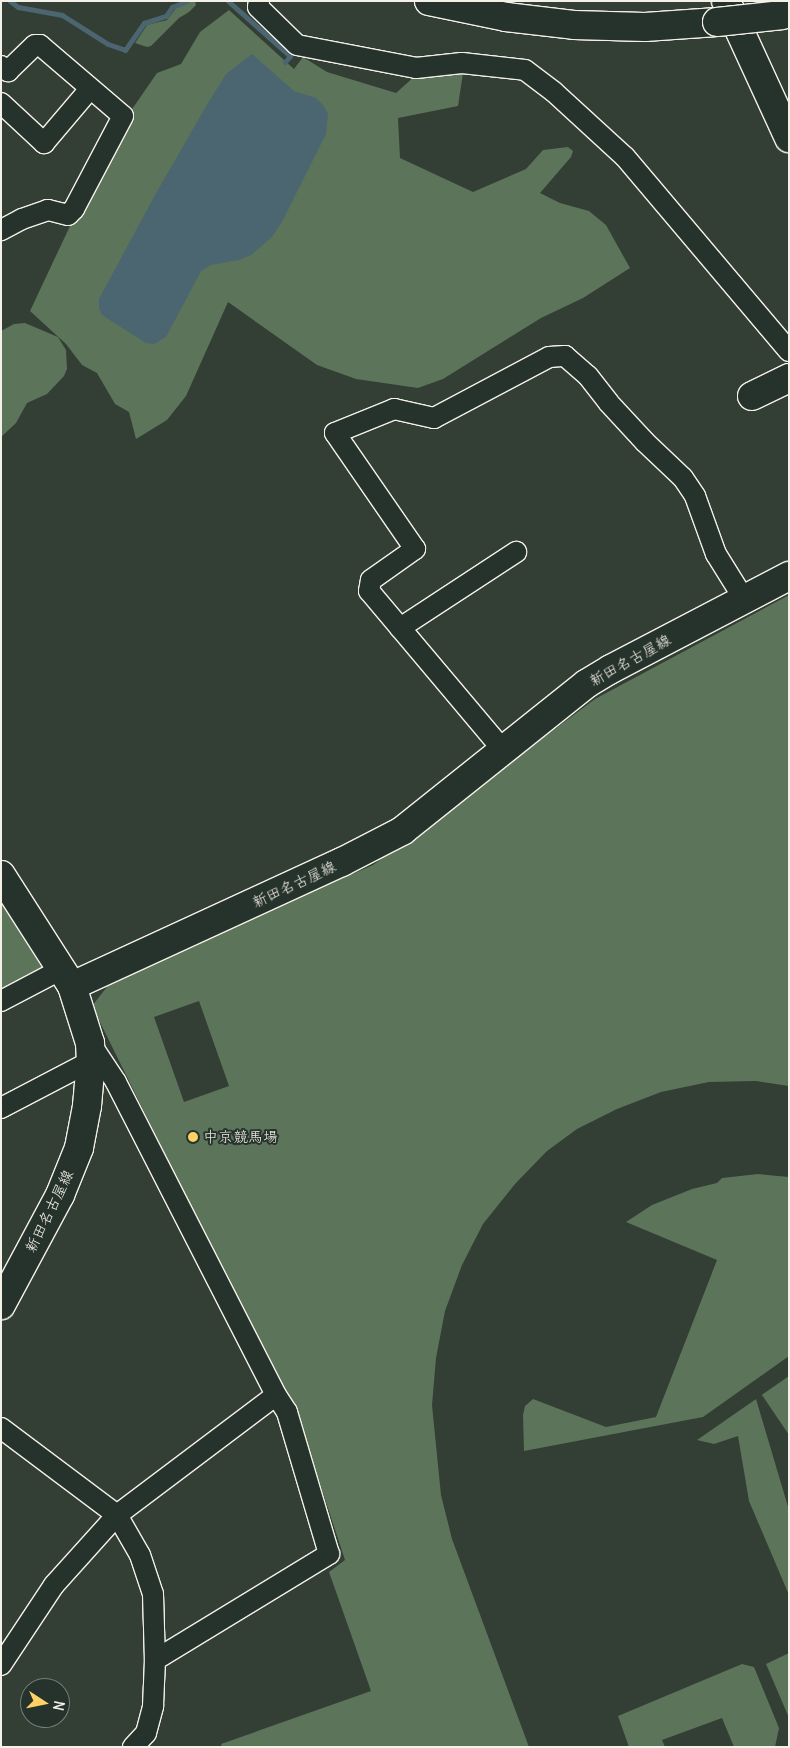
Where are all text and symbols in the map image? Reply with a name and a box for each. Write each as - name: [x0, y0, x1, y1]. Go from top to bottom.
- street label: 新田名古屋線: [586, 630, 674, 690]
- street label: 新田名古屋線: [249, 857, 339, 911]
- place label: 中京競馬場: [203, 1128, 278, 1146]
- marker: 中京競馬場: [187, 1131, 199, 1143]
- street label: 新田名古屋線: [21, 1167, 77, 1255]
- north arrow: [20, 1678, 70, 1728]
- text: N: [49, 1699, 69, 1712]

